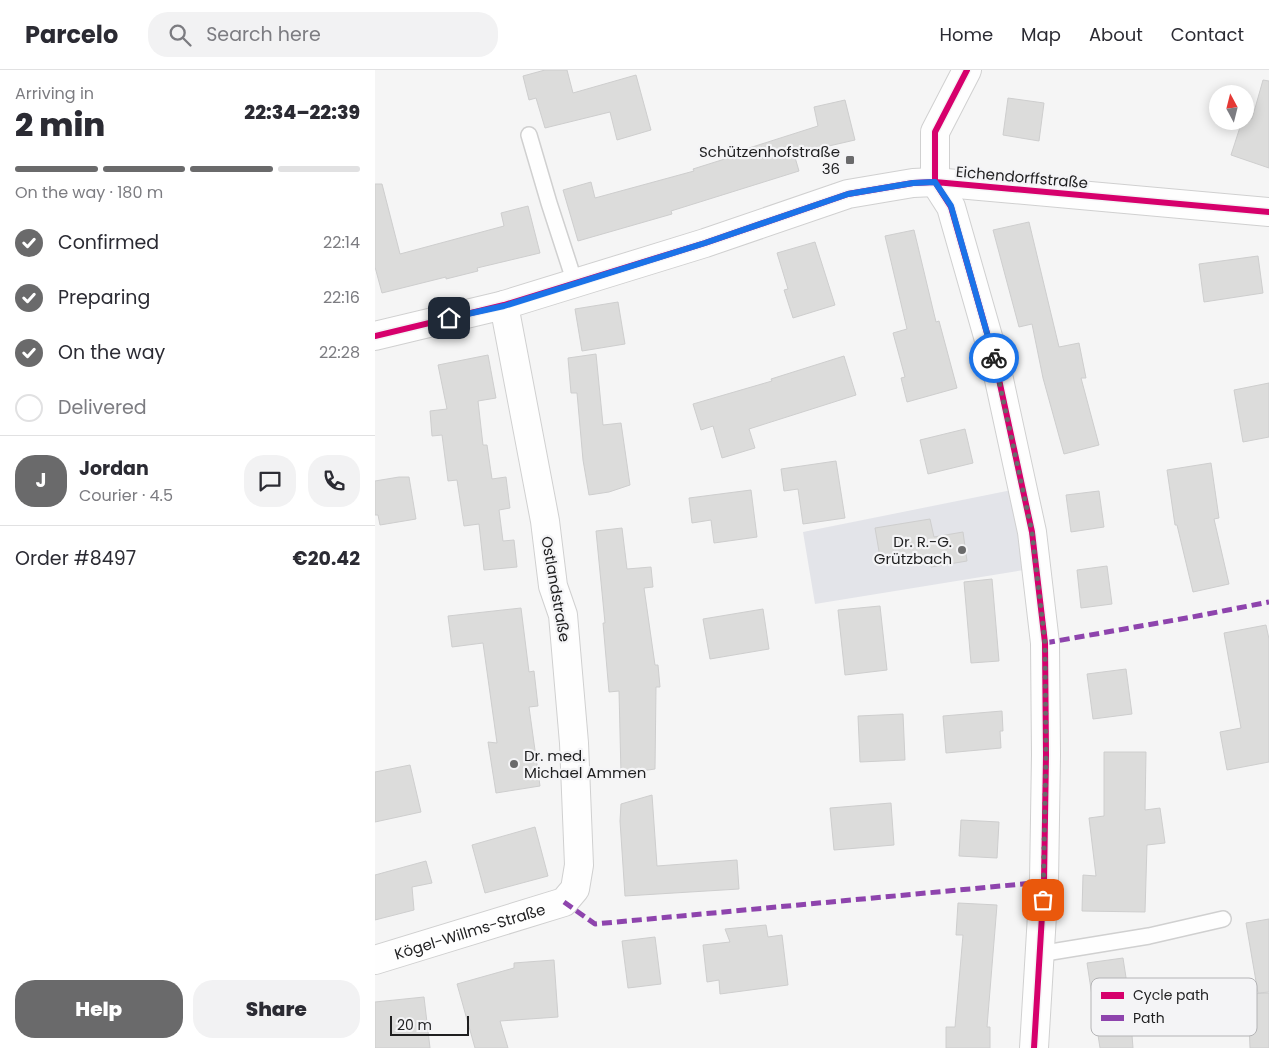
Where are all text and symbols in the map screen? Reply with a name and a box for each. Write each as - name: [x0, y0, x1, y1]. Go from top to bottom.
- search box: [148, 12, 498, 57]
- text: Parcelo: [25, 18, 118, 51]
- icon: search: [166, 21, 194, 49]
- text: Search here: [206, 21, 321, 48]
- text: Home: [939, 22, 993, 47]
- text: Map: [1021, 22, 1061, 47]
- text: About: [1089, 22, 1143, 47]
- text: Contact: [1171, 22, 1244, 47]
- text: Arriving in: [15, 82, 94, 105]
- north arrow: [1209, 85, 1254, 130]
- map controls: [1209, 85, 1254, 130]
- text: 22:34–22:39: [244, 99, 360, 126]
- text: 2 min: [15, 102, 105, 147]
- place label: Schützenhofstraße 36: [699, 141, 840, 179]
- marker: Schützenhofstraße 36: [844, 154, 856, 166]
- street label: Eichendorffstraße: [955, 161, 1089, 193]
- text: On the way · 180 m: [15, 181, 163, 204]
- icon: check: [15, 229, 43, 257]
- text: Confirmed: [58, 229, 159, 256]
- text: 22:14: [323, 231, 360, 254]
- icon: check: [15, 284, 43, 312]
- text: Preparing: [58, 284, 150, 311]
- text: 22:16: [323, 286, 360, 309]
- pin: [428, 297, 470, 339]
- icon: home: [435, 304, 463, 332]
- courier: [969, 333, 1019, 383]
- icon: check: [15, 339, 43, 367]
- text: On the way: [58, 339, 165, 366]
- text: 22:28: [319, 341, 360, 364]
- icon: bike: [980, 344, 1008, 372]
- text: Delivered: [58, 394, 147, 421]
- text: Jordan: [79, 455, 149, 482]
- button: chat: [244, 455, 296, 507]
- button: phone: [308, 455, 360, 507]
- text: J: [36, 467, 46, 494]
- text: Courier · 4.5: [79, 484, 173, 507]
- place label: Dr. R.-G. Grützbach: [874, 531, 952, 569]
- street label: Ostlandstraße: [536, 534, 576, 644]
- marker: Dr. R.-G. Grützbach: [956, 544, 968, 556]
- text: Order #8497: [15, 545, 136, 572]
- text: €20.42: [293, 545, 360, 572]
- place label: Dr. med. Michael Ammen: [524, 745, 646, 783]
- marker: Dr. med. Michael Ammen: [508, 758, 520, 770]
- pin: [1022, 879, 1064, 921]
- icon: bag: [1029, 886, 1057, 914]
- street label: Kögel-Willms-Straße: [392, 898, 548, 964]
- legend: [1091, 978, 1257, 1036]
- button: Help: [15, 980, 183, 1038]
- button: Share: [193, 980, 360, 1038]
- text: Cycle path: [1133, 985, 1209, 1005]
- text: Path: [1133, 1008, 1165, 1028]
- scale bar: [390, 1013, 469, 1036]
- text: 20 m: [397, 1015, 432, 1035]

